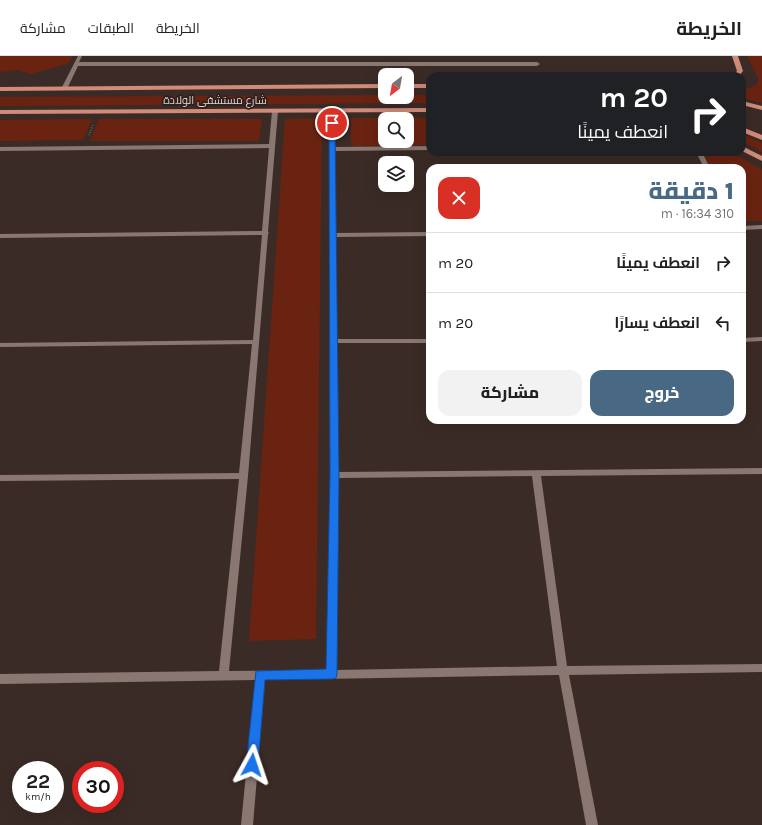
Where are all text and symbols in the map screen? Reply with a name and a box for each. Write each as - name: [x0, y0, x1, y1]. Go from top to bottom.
- text: الخريطة: [676, 18, 742, 40]
- text: مشاركة: [20, 20, 66, 37]
- text: الطبقات: [88, 20, 134, 37]
- text: الخريطة: [156, 20, 200, 37]
- north arrow: [378, 68, 414, 104]
- map controls: [378, 68, 414, 192]
- text: 20 m: [600, 81, 668, 114]
- icon: right: [682, 88, 734, 140]
- street label: شارع مستشفى الولادة: [163, 94, 267, 108]
- pin: [315, 106, 349, 140]
- icon: arrive: [321, 112, 343, 134]
- button: search: [378, 112, 414, 148]
- text: انعطف يمينًا: [577, 121, 668, 143]
- button: layers: [378, 156, 414, 192]
- button: close: [438, 177, 480, 219]
- text: 1 دقيقة: [649, 177, 734, 205]
- text: 310 m · 16:34: [661, 206, 734, 221]
- icon: right: [712, 252, 734, 274]
- text: 20 m: [438, 254, 473, 272]
- text: انعطف يمينًا: [616, 254, 700, 272]
- icon: left: [712, 312, 734, 334]
- text: 20 m: [438, 314, 473, 332]
- text: انعطف يسارًا: [614, 314, 700, 332]
- button: مشاركة: [438, 370, 582, 416]
- button: خروج: [590, 370, 734, 416]
- position arrow: [231, 744, 273, 786]
- speed limit sign: 30: [72, 761, 124, 813]
- text: 22: [26, 770, 50, 793]
- text: km/h: [25, 791, 51, 803]

